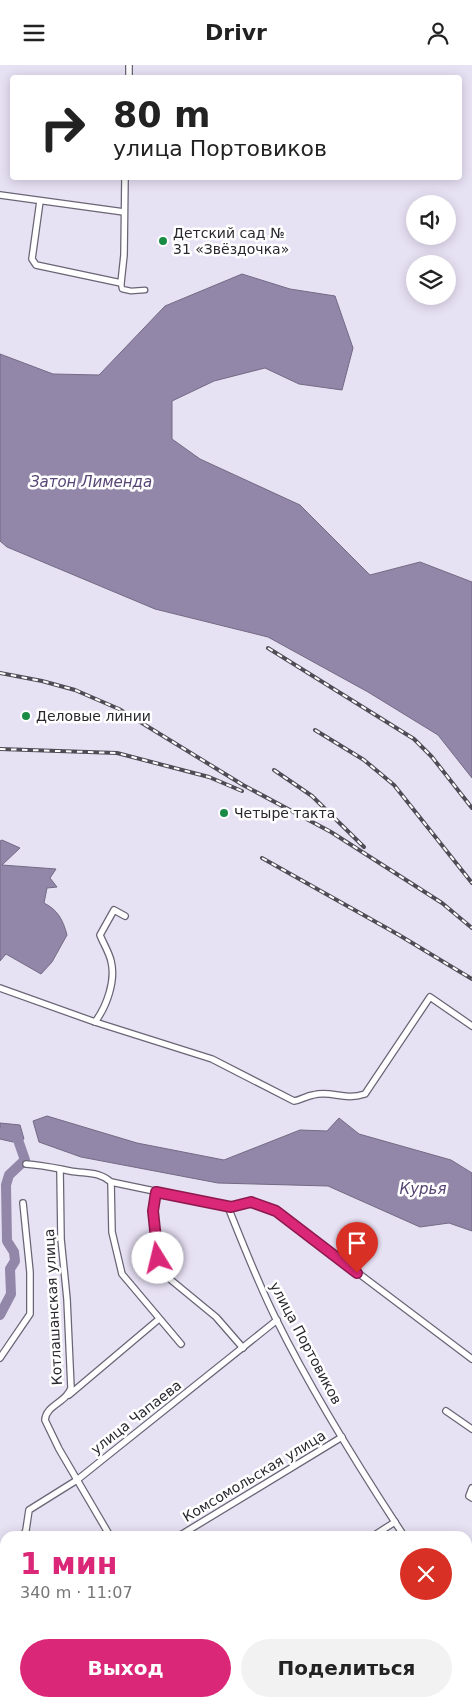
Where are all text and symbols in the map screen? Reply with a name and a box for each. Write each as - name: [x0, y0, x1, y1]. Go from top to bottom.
- icon: menu: [20, 19, 48, 47]
- icon: person: [424, 19, 452, 47]
- text: Drivr: [205, 20, 267, 45]
- icon: right: [30, 95, 95, 160]
- text: 80 m: [113, 95, 210, 135]
- text: улица Портовиков: [113, 136, 327, 161]
- map controls: [406, 195, 456, 305]
- button: sound: [406, 195, 456, 245]
- place label: Детский сад № 31 «Звёздочка»: [173, 225, 289, 257]
- marker: Детский сад № 31 «Звёздочка»: [157, 235, 169, 247]
- button: layers: [406, 255, 456, 305]
- water label: Затон Лименда: [30, 473, 152, 491]
- place label: Деловые линии: [36, 708, 151, 724]
- marker: Деловые линии: [20, 710, 32, 722]
- place label: Четыре такта: [234, 805, 335, 821]
- marker: Четыре такта: [218, 807, 230, 819]
- water label: Курья: [400, 1180, 446, 1198]
- pin: [336, 1222, 378, 1273]
- street label: Котлашанская улица: [41, 1228, 65, 1386]
- icon: arrive: [343, 1229, 371, 1257]
- position arrow: [131, 1231, 183, 1283]
- street label: улица Портовиков: [267, 1279, 345, 1407]
- street label: улица Чапаева: [88, 1377, 184, 1457]
- street label: Комсомольская улица: [180, 1427, 328, 1525]
- text: 1 мин: [20, 1546, 118, 1581]
- button: close: [400, 1548, 452, 1600]
- text: 340 m · 11:07: [20, 1583, 133, 1602]
- button: Выход: [20, 1639, 231, 1697]
- button: Поделиться: [241, 1639, 452, 1697]

